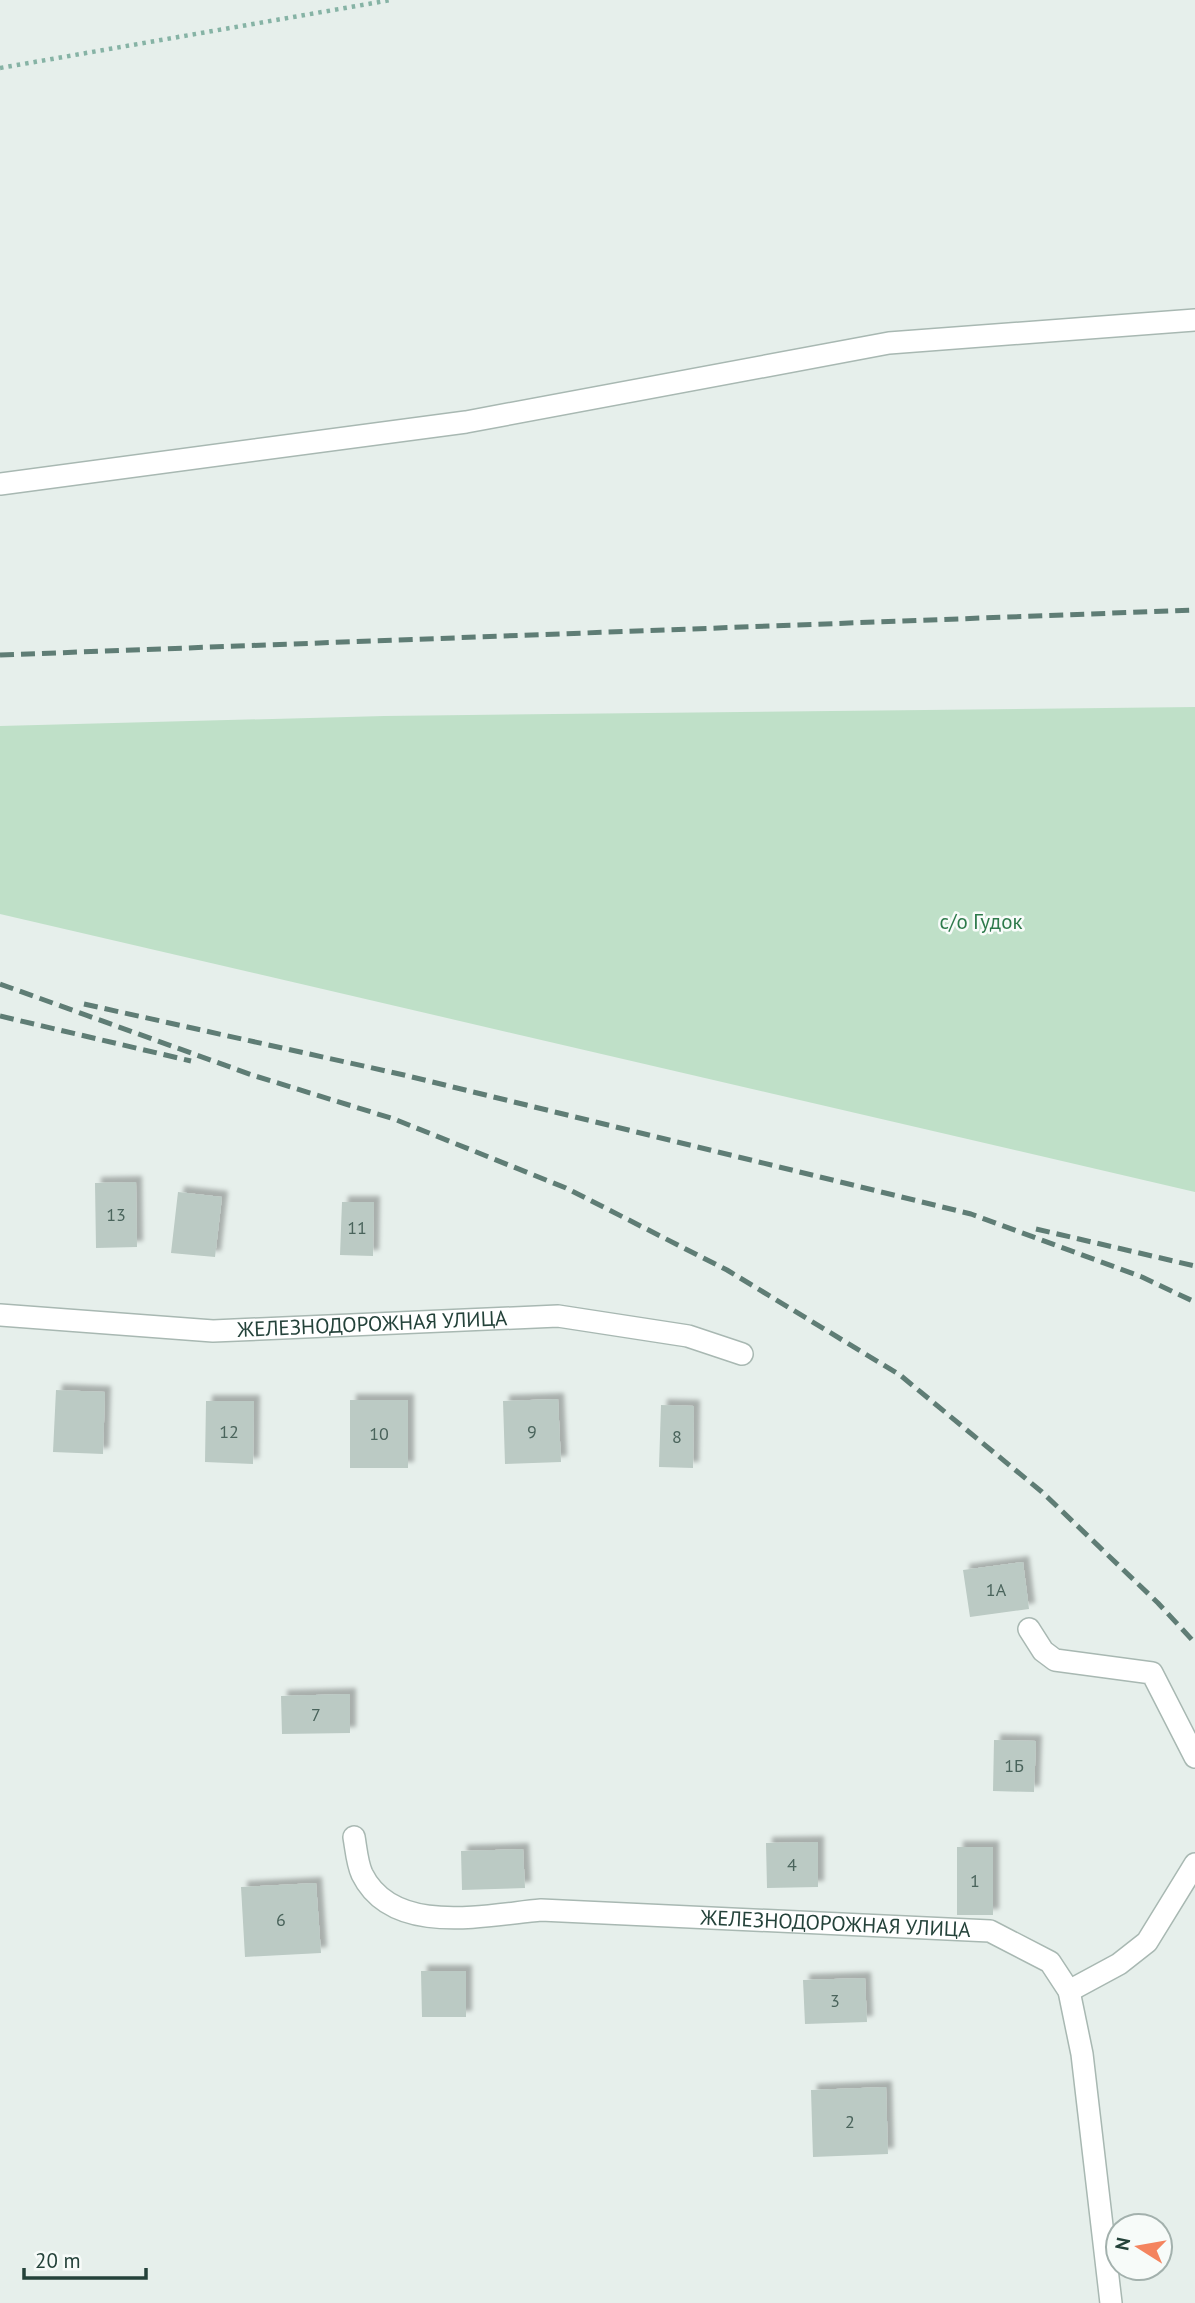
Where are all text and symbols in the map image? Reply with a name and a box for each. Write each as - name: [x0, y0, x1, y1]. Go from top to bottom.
- park label: с/о Гудок: [940, 908, 1022, 935]
- house number: 13: [106, 1203, 126, 1226]
- house number: 11: [347, 1216, 367, 1239]
- street label: ЖЕЛЕЗНОДОРОЖНАЯ УЛИЦА: [236, 1304, 509, 1343]
- house number: 12: [219, 1420, 239, 1443]
- house number: 9: [527, 1420, 537, 1443]
- house number: 10: [369, 1422, 389, 1445]
- house number: 8: [672, 1425, 682, 1448]
- house number: 1А: [986, 1578, 1007, 1601]
- house number: 7: [311, 1703, 321, 1726]
- house number: 1Б: [1004, 1754, 1024, 1777]
- house number: 4: [787, 1853, 797, 1876]
- house number: 1: [970, 1869, 980, 1892]
- street label: ЖЕЛЕЗНОДОРОЖНАЯ УЛИЦА: [699, 1903, 972, 1943]
- house number: 6: [276, 1908, 286, 1931]
- house number: 3: [830, 1989, 840, 2012]
- house number: 2: [845, 2110, 855, 2133]
- north arrow: [1104, 2212, 1174, 2282]
- text: N: [1109, 2235, 1135, 2252]
- scale bar: [24, 2236, 147, 2280]
- text: 20 m: [35, 2247, 81, 2274]

